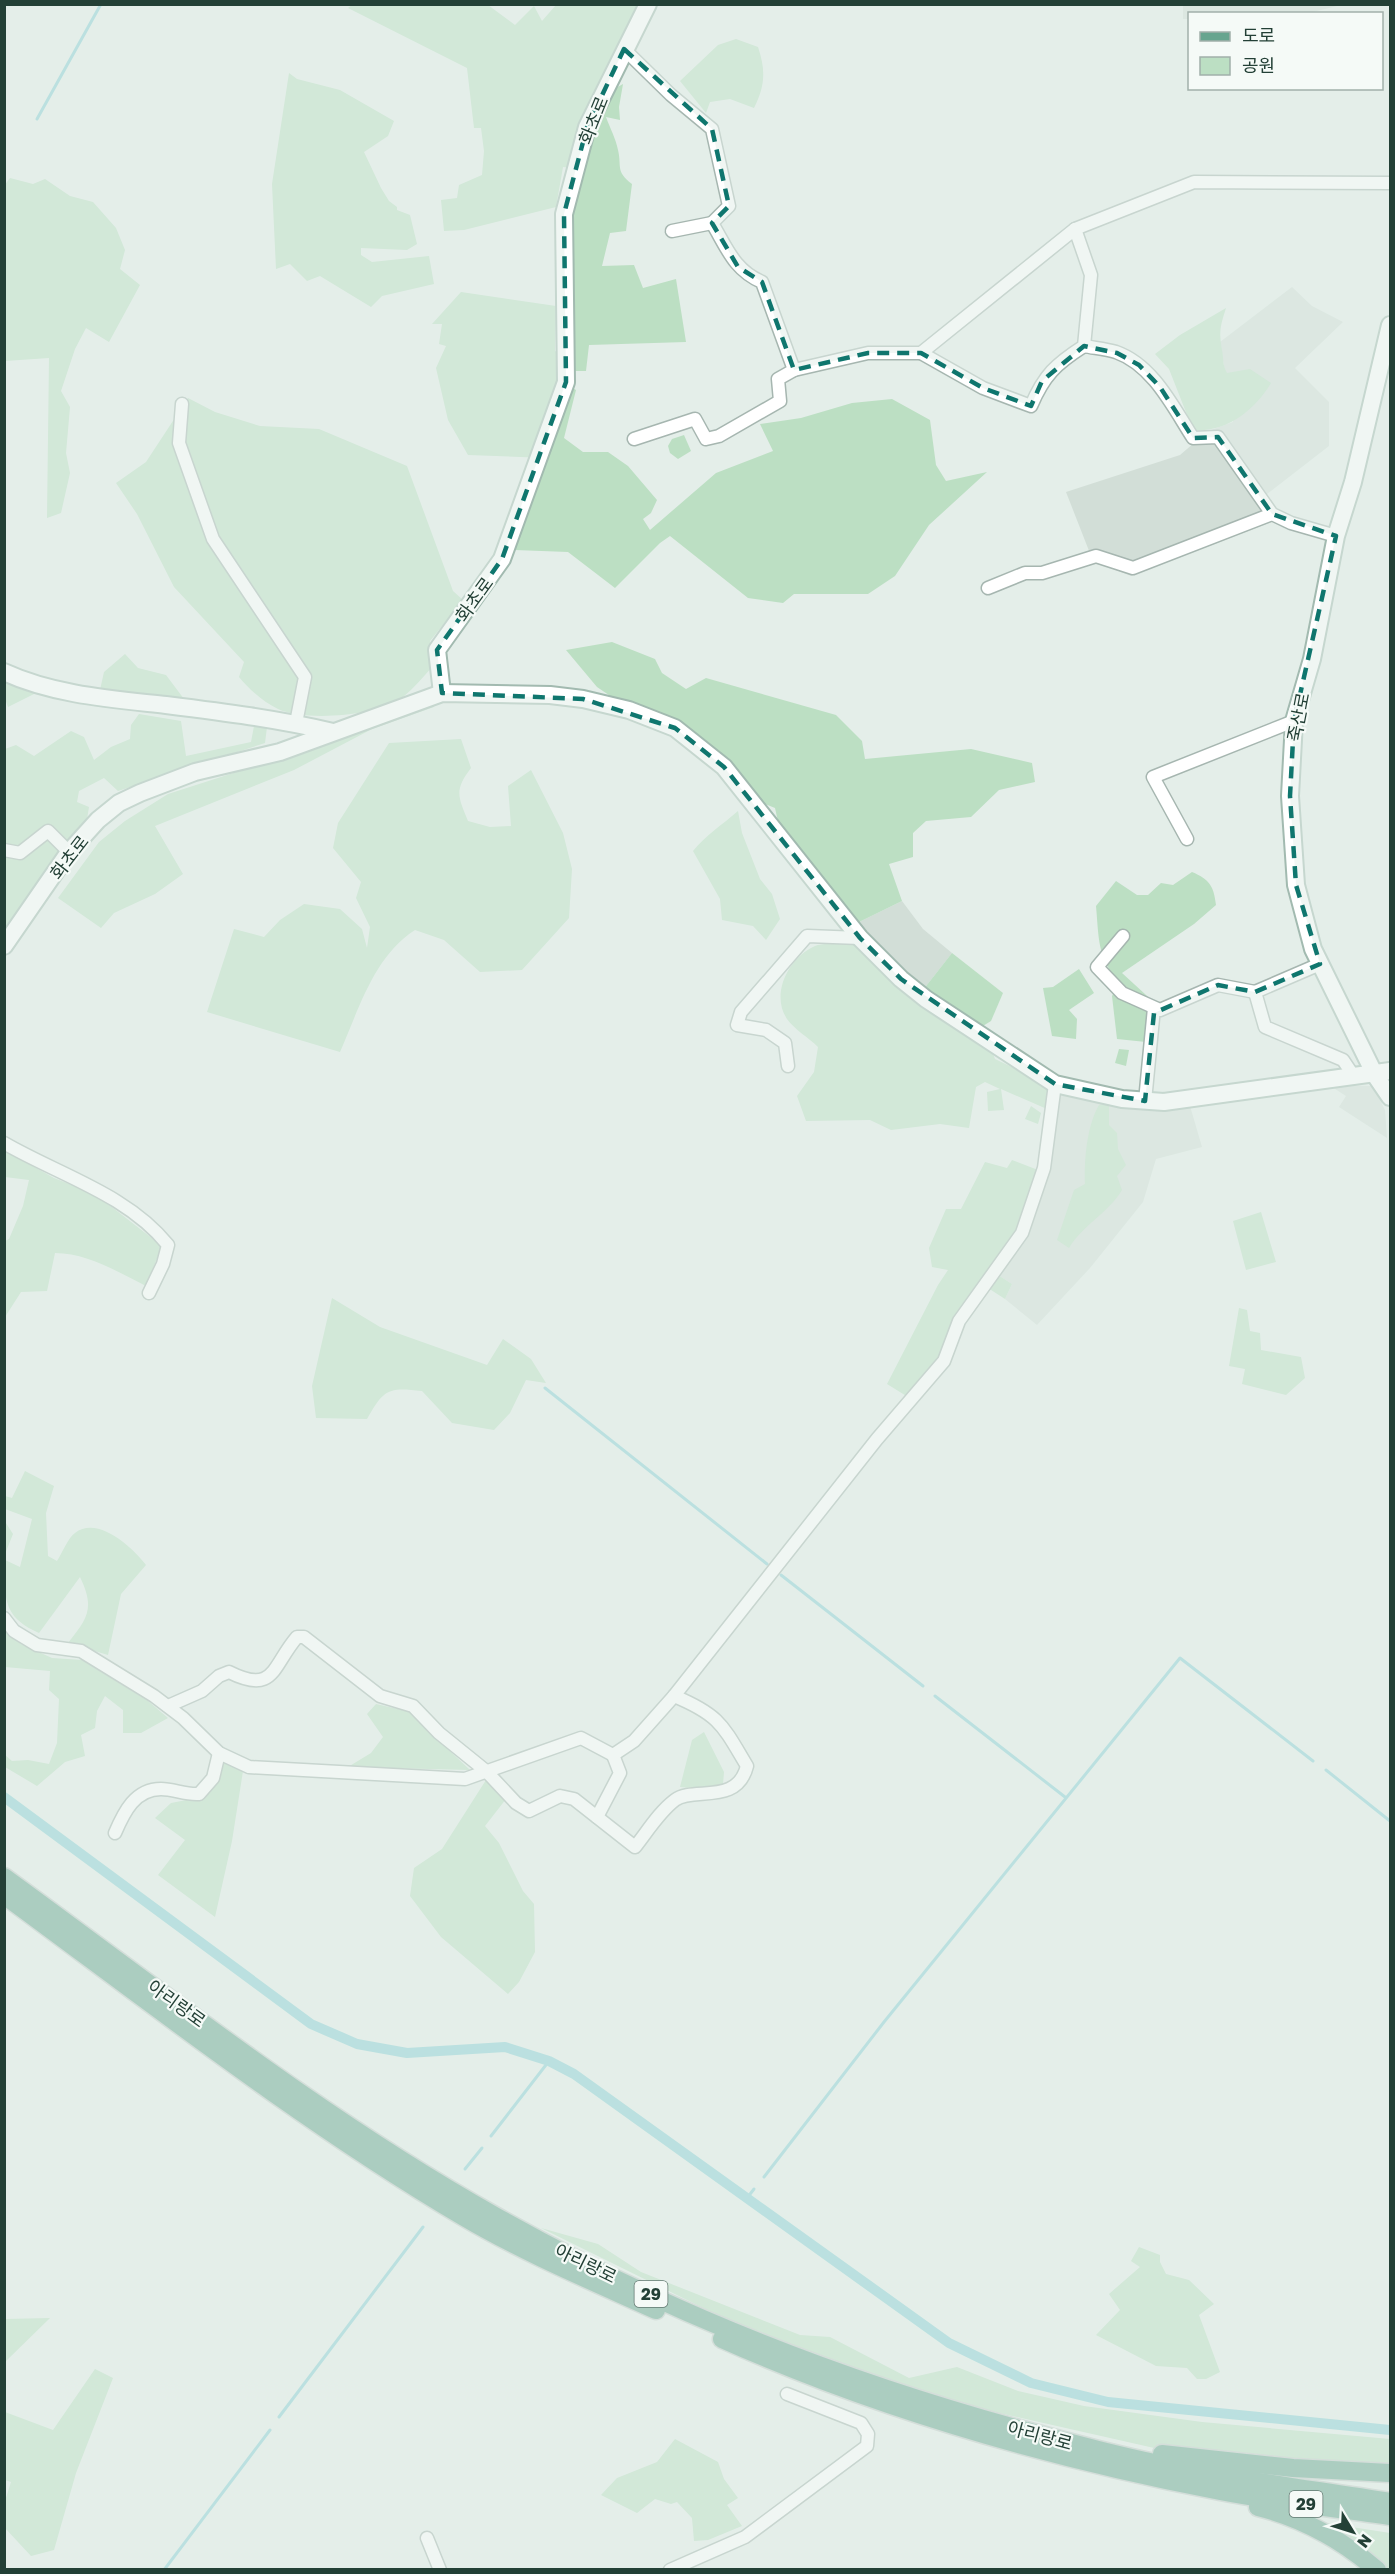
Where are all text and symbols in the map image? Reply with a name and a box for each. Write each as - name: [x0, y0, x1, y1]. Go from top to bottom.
- legend: [1188, 12, 1383, 90]
- text: 도로: [1242, 24, 1275, 46]
- text: 공원: [1242, 54, 1275, 76]
- street label: 화초로: [573, 93, 613, 147]
- street label: 화초로: [450, 572, 498, 626]
- street label: 죽산로: [1282, 691, 1314, 743]
- street label: 화초로: [45, 831, 93, 883]
- street label: 아리랑로: [144, 1975, 210, 2031]
- street label: 아리랑로: [551, 2239, 621, 2287]
- road number: 29: [634, 2281, 668, 2307]
- street label: 아리랑로: [1005, 2416, 1075, 2454]
- road number: 29: [1290, 2491, 1322, 2517]
- north arrow: [1323, 2502, 1383, 2562]
- text: N: [1353, 2530, 1376, 2552]

